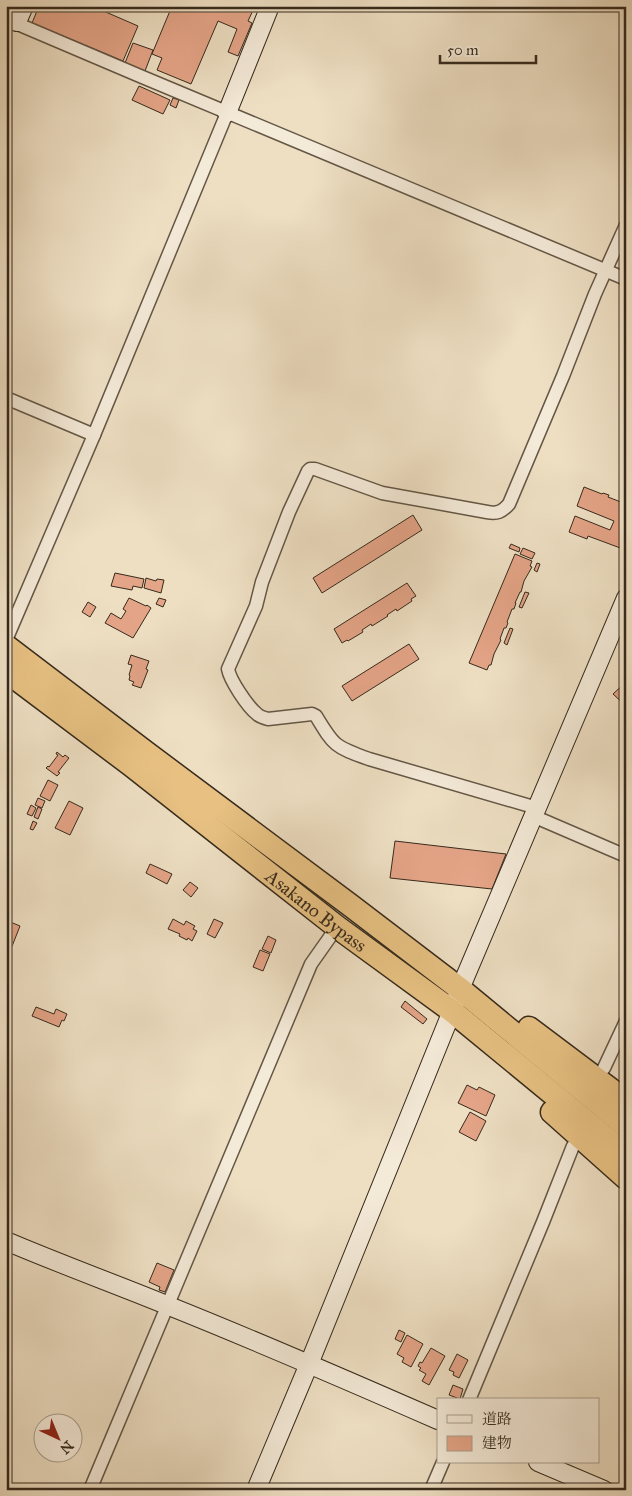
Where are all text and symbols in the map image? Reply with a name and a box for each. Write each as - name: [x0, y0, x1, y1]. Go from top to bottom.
- scale bar: [440, 32, 536, 64]
- text: 50 m: [447, 41, 479, 59]
- street label: Asakano Bypass: [260, 864, 371, 957]
- legend: [437, 1398, 600, 1464]
- text: 道路: [482, 1410, 512, 1428]
- north arrow: [32, 1414, 82, 1464]
- text: 建物: [482, 1434, 512, 1452]
- text: N: [56, 1437, 77, 1457]

